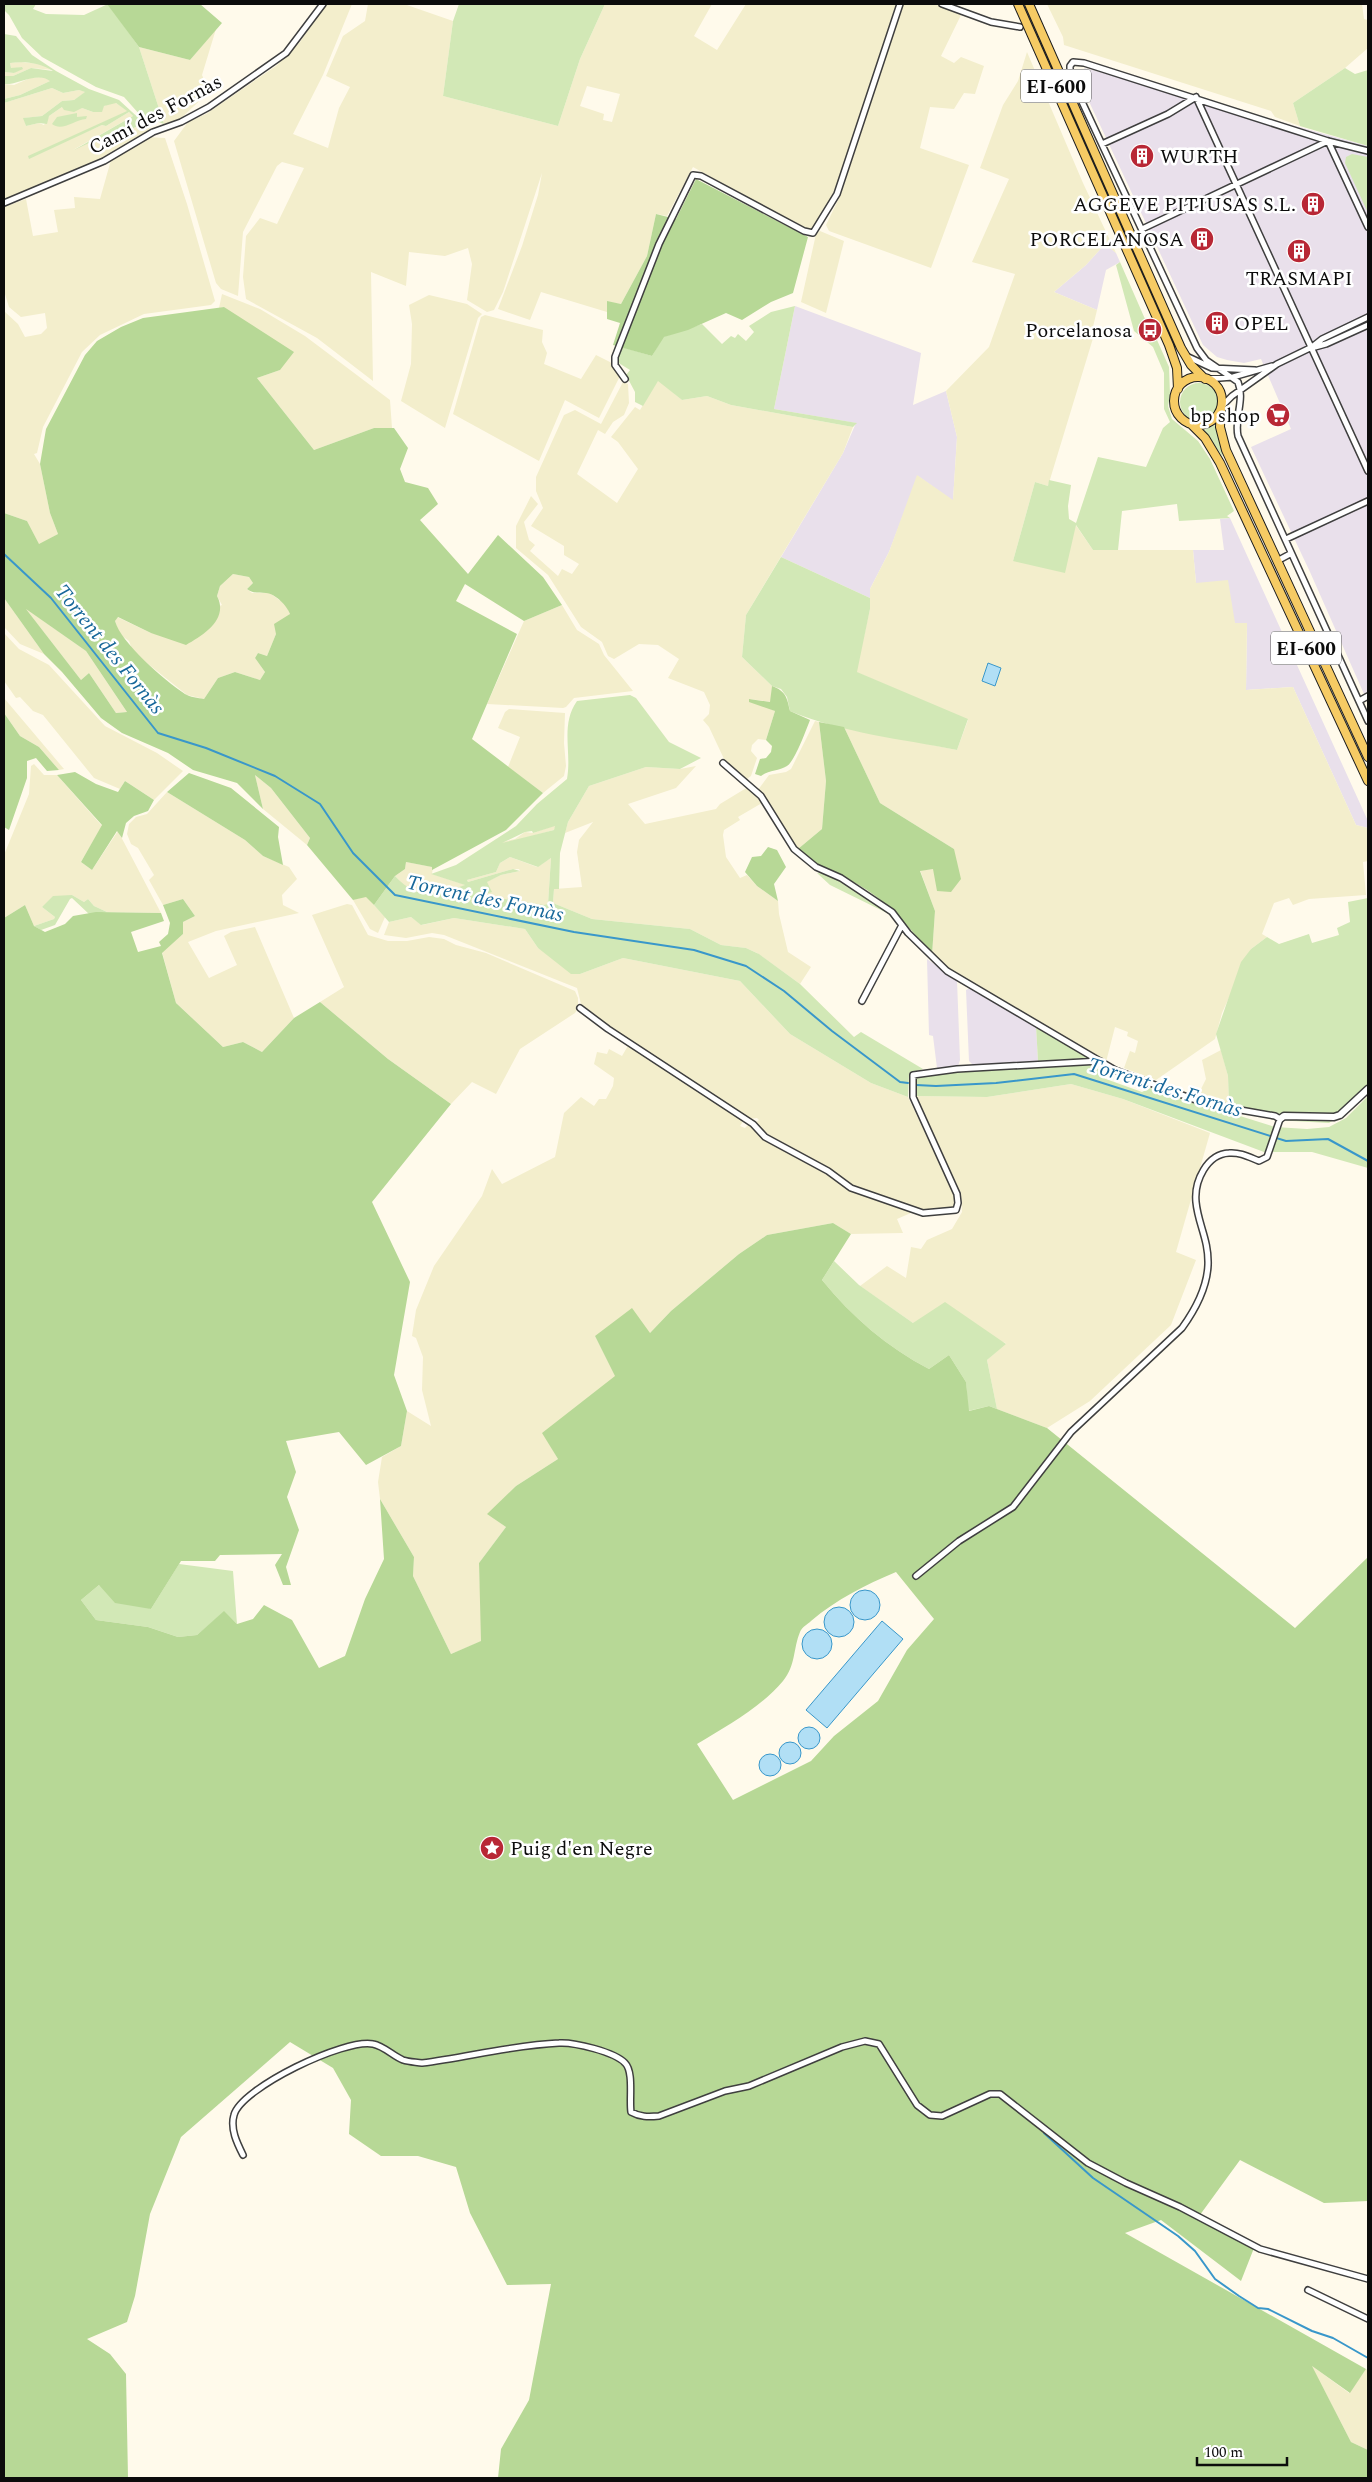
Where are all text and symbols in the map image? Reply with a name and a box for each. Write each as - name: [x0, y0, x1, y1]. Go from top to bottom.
- street label: Camí des Fornàs: [83, 67, 228, 163]
- road number: EI-600: [1021, 70, 1091, 102]
- place label: WURTH: [1160, 142, 1239, 172]
- building icon: WURTH: [1129, 143, 1155, 169]
- place label: AGGEVE PITIUSAS S.L.: [1073, 190, 1296, 220]
- building icon: AGGEVE PITIUSAS S.L.: [1300, 191, 1326, 217]
- place label: PORCELANOSA: [1030, 225, 1184, 255]
- building icon: PORCELANOSA: [1189, 226, 1215, 252]
- building icon: TRASMAPI: [1286, 238, 1312, 264]
- place label: TRASMAPI: [1245, 264, 1353, 294]
- place label: OPEL: [1234, 309, 1289, 339]
- building icon: OPEL: [1204, 310, 1230, 336]
- place label: Porcelanosa: [1025, 316, 1132, 346]
- bus stop icon: Porcelanosa: [1137, 317, 1163, 343]
- place label: bp shop: [1190, 401, 1260, 431]
- supermarket icon: bp shop: [1265, 402, 1291, 428]
- water label: Torrent des Fornàs: [47, 577, 172, 722]
- road number: EI-600: [1271, 632, 1341, 664]
- water label: Torrent des Fornàs: [403, 867, 567, 931]
- water label: Torrent des Fornàs: [1084, 1049, 1246, 1127]
- place label: Puig d'en Negre: [510, 1834, 653, 1864]
- place icon: Puig d'en Negre: [479, 1835, 505, 1861]
- scale bar: [1197, 2434, 1287, 2466]
- text: 100 m: [1204, 2441, 1243, 2464]

